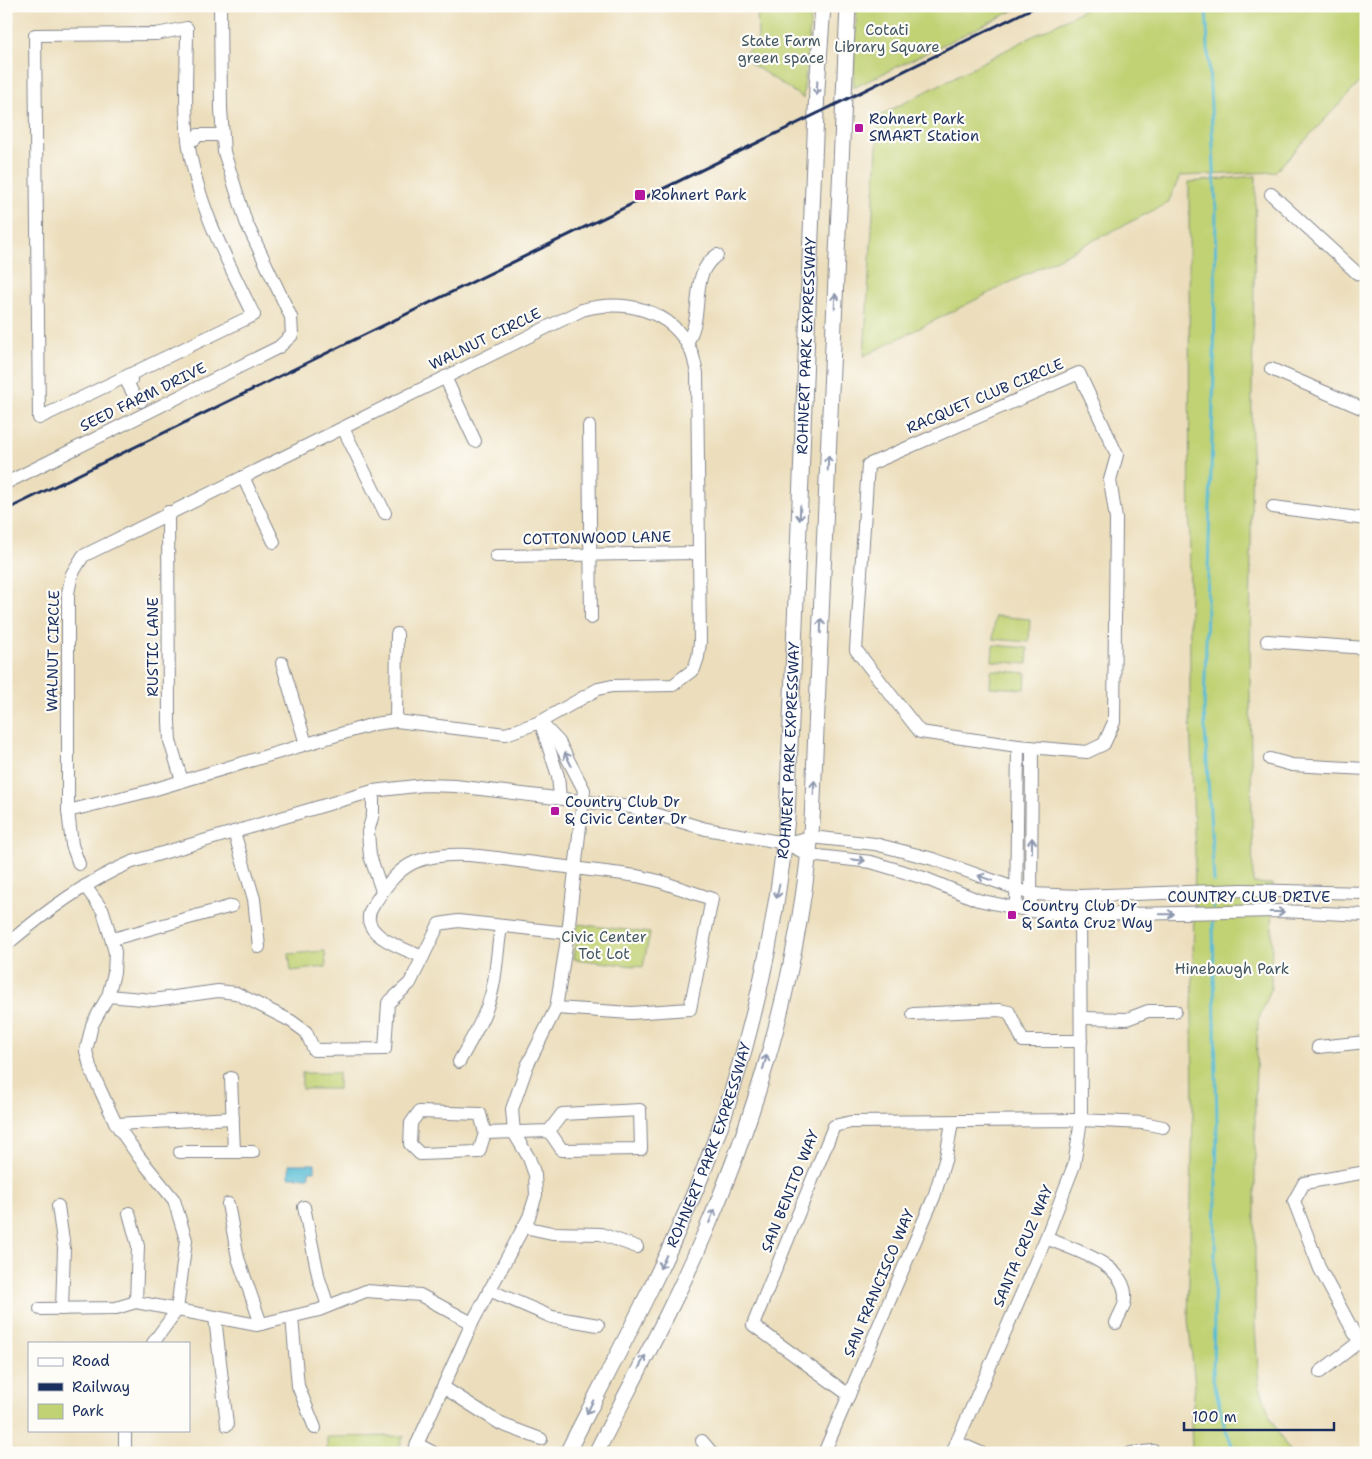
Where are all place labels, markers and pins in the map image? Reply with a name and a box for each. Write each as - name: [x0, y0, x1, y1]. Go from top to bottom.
- place label: Rohnert Park SMART Station: [869, 109, 979, 146]
- marker: Rohnert Park SMART Station: [853, 122, 865, 134]
- place label: Rohnert Park: [651, 185, 747, 205]
- marker: Rohnert Park: [633, 188, 647, 202]
- place label: Country Club Dr & Civic Center Dr: [565, 792, 687, 829]
- marker: Country Club Dr & Civic Center Dr: [549, 805, 561, 817]
- place label: Country Club Dr & Santa Cruz Way: [1022, 896, 1153, 933]
- marker: Country Club Dr & Santa Cruz Way: [1006, 909, 1018, 921]

